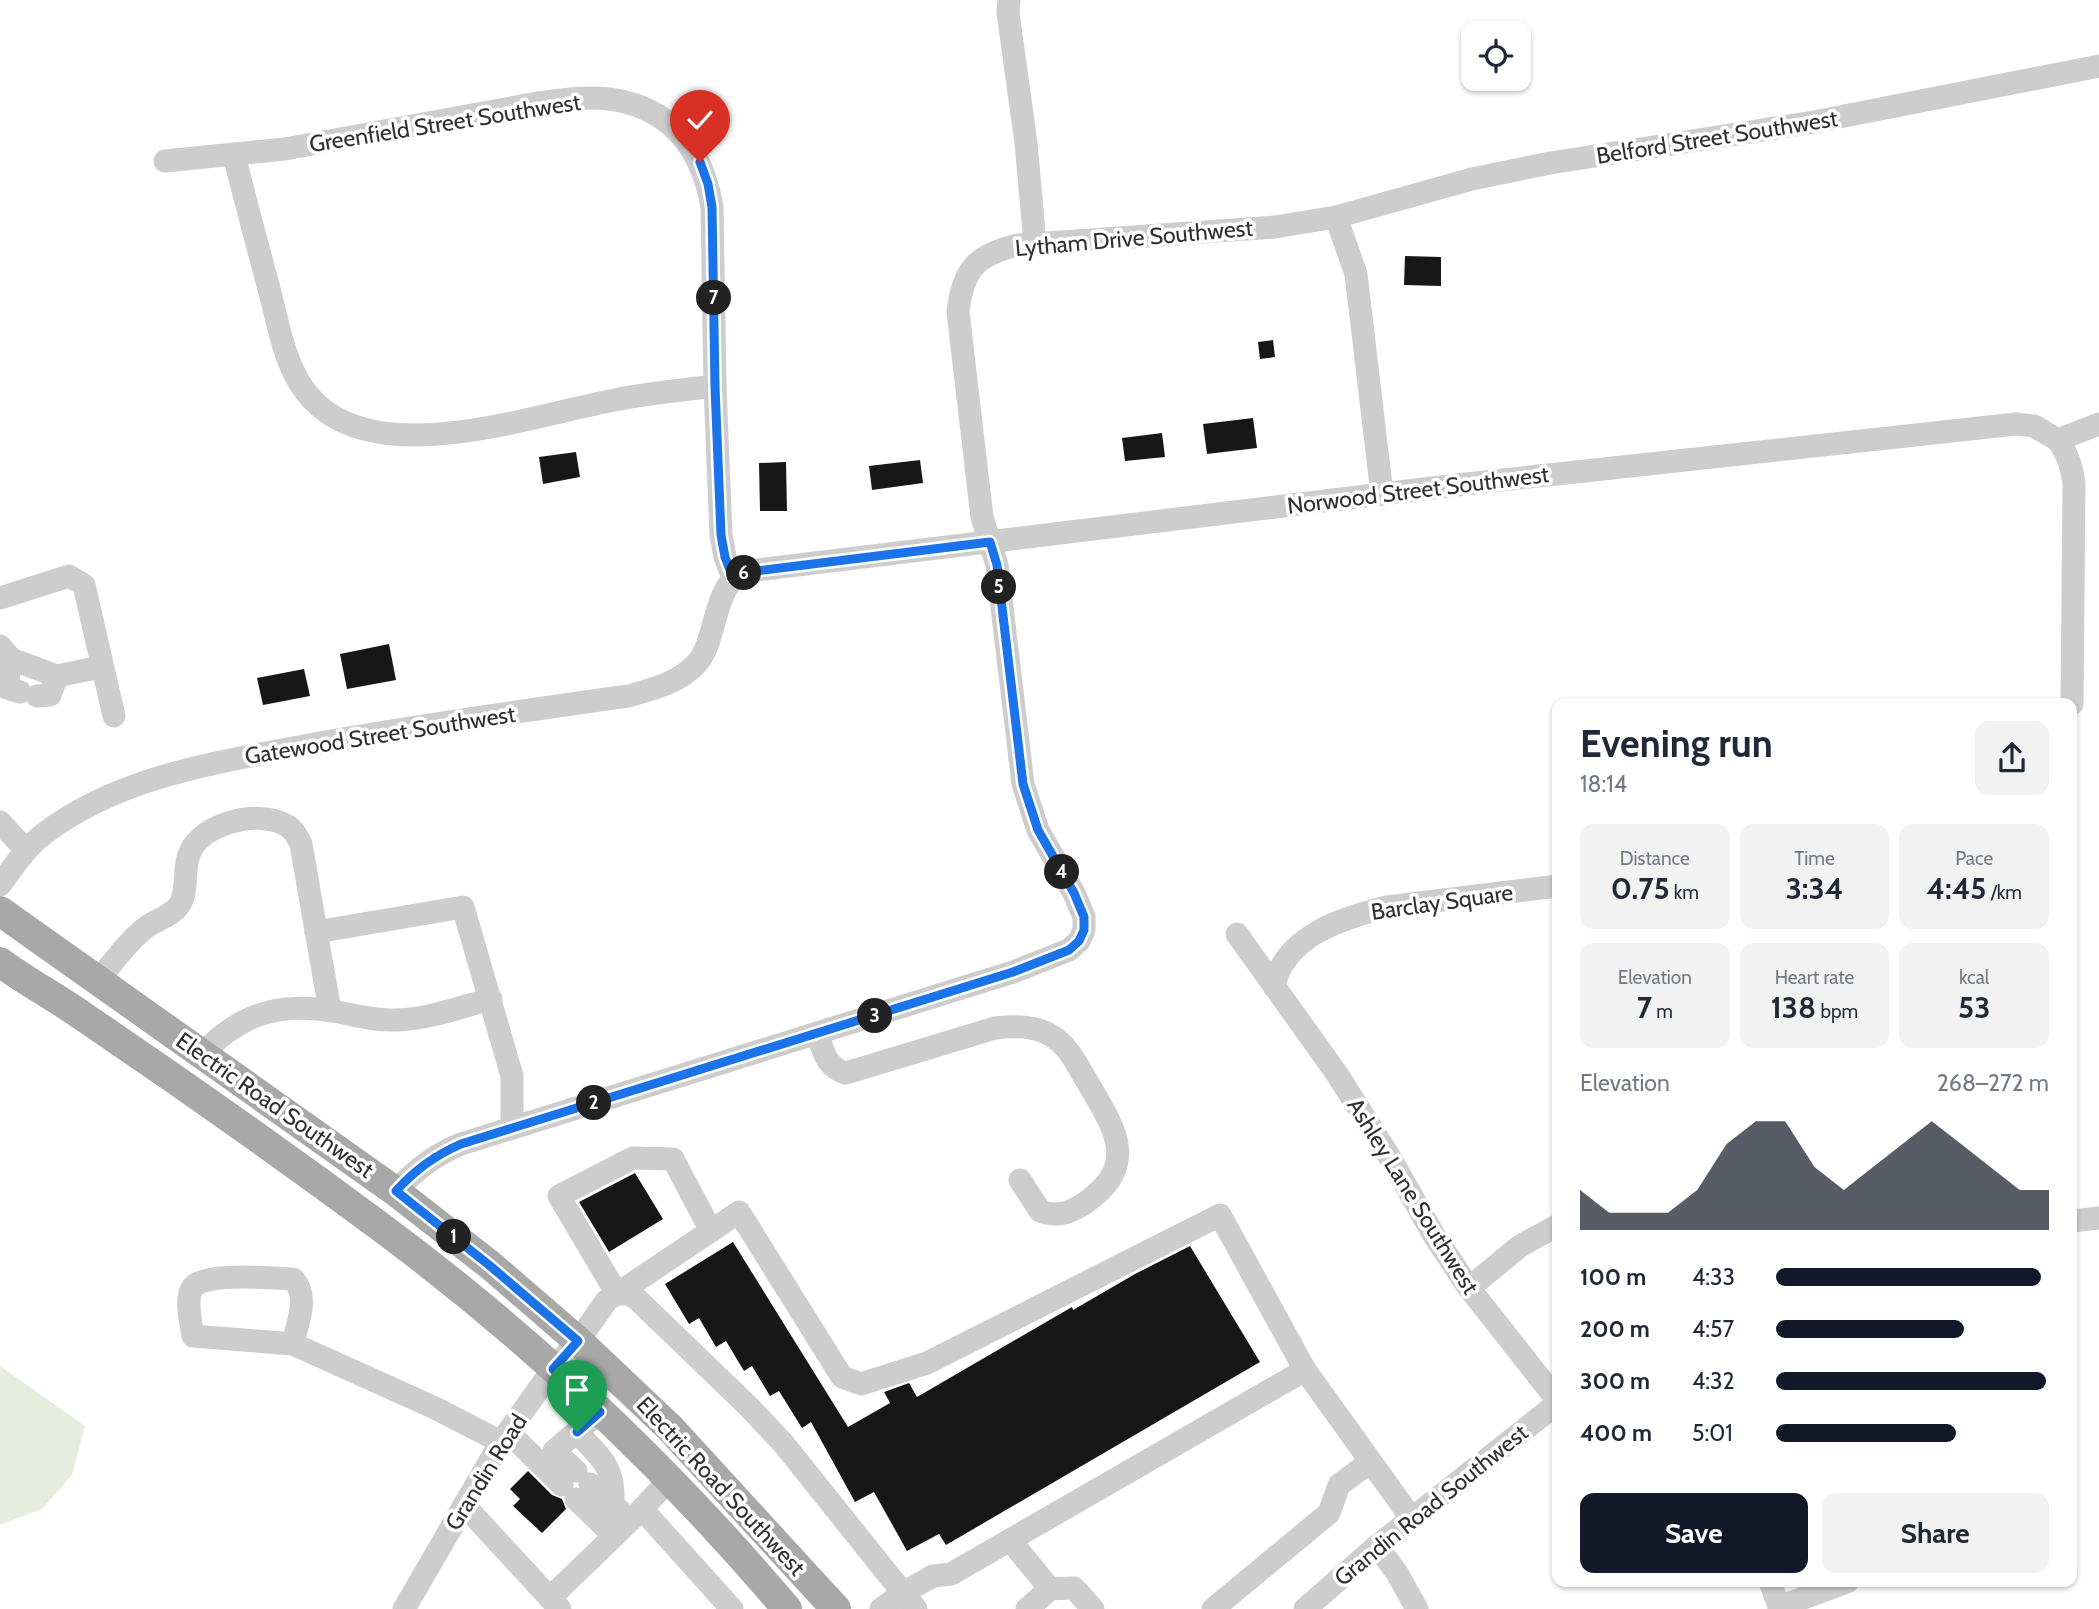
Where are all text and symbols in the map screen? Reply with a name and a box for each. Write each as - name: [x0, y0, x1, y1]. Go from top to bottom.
- map controls: [1461, 21, 1531, 91]
- button: locate: [1461, 21, 1531, 91]
- street label: Greenfield Street Southwest: [307, 88, 583, 158]
- pin: [670, 90, 730, 162]
- icon: check: [681, 101, 719, 139]
- street label: Belford Street Southwest: [1594, 104, 1840, 170]
- street label: Lytham Drive Southwest: [1014, 214, 1254, 262]
- pin: 7: [696, 280, 732, 316]
- text: 7: [709, 286, 718, 309]
- street label: Norwood Street Southwest: [1285, 460, 1551, 520]
- pin: 6: [726, 556, 762, 590]
- text: 6: [738, 561, 749, 584]
- pin: 5: [982, 570, 1016, 604]
- text: 5: [993, 575, 1004, 598]
- street label: Gatewood Street Southwest: [243, 700, 518, 770]
- text: Evening run: [1580, 720, 1773, 767]
- button: share: [1975, 721, 2049, 795]
- text: 18:14: [1580, 770, 1627, 798]
- text: Distance: [1620, 847, 1690, 870]
- text: Time: [1794, 847, 1835, 870]
- text: Pace: [1955, 847, 1993, 870]
- pin: 4: [1044, 854, 1080, 890]
- text: 4: [1056, 860, 1067, 883]
- text: 0.75: [1611, 870, 1670, 907]
- text: 3:34: [1786, 870, 1843, 907]
- text: 4:45: [1926, 870, 1986, 907]
- street label: Barclay Square: [1369, 878, 1515, 926]
- text: km: [1670, 881, 1699, 904]
- text: /km: [1986, 881, 2022, 904]
- text: Elevation: [1618, 966, 1692, 989]
- text: Heart rate: [1775, 966, 1854, 989]
- text: kcal: [1959, 966, 1989, 989]
- text: 7: [1637, 989, 1652, 1026]
- text: 138: [1771, 989, 1816, 1026]
- text: 53: [1958, 989, 1990, 1026]
- pin: 3: [858, 998, 892, 1034]
- text: m: [1652, 1000, 1673, 1023]
- text: bpm: [1816, 1000, 1858, 1023]
- text: 3: [869, 1004, 880, 1027]
- street label: Electric Road Southwest: [171, 1026, 379, 1184]
- text: Elevation: [1580, 1069, 1670, 1097]
- text: 268–272 m: [1937, 1069, 2049, 1097]
- pin: 2: [576, 1086, 612, 1120]
- text: 2: [588, 1091, 599, 1114]
- street label: Ashley Lane Southwest: [1341, 1093, 1485, 1299]
- pin: 1: [436, 1220, 472, 1254]
- text: 1: [450, 1225, 457, 1248]
- text: 100 m: [1580, 1263, 1646, 1291]
- text: 4:33: [1692, 1263, 1735, 1291]
- text: 200 m: [1580, 1315, 1650, 1343]
- text: 4:57: [1692, 1315, 1734, 1343]
- pin: [547, 1360, 607, 1432]
- text: 300 m: [1580, 1367, 1650, 1395]
- text: 4:32: [1692, 1367, 1735, 1395]
- icon: arrive: [558, 1371, 596, 1409]
- street label: Electric Road Southwest: [631, 1391, 811, 1582]
- street label: Grandin Road: [439, 1409, 533, 1535]
- street label: Grandin Road Southwest: [1329, 1418, 1534, 1592]
- text: 400 m: [1580, 1419, 1652, 1447]
- text: 5:01: [1692, 1419, 1733, 1447]
- button: Save: [1580, 1493, 1808, 1573]
- button: Share: [1822, 1493, 2049, 1573]

